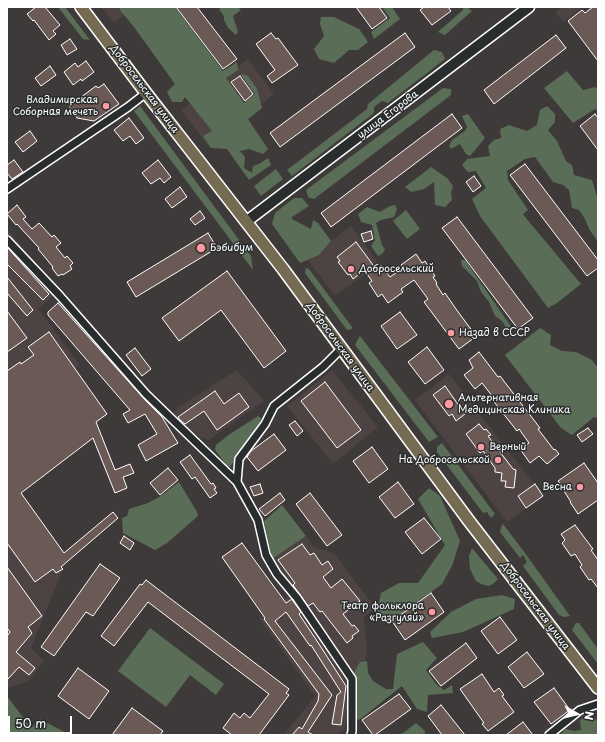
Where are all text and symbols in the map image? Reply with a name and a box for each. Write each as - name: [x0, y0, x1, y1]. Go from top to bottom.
- street label: Добросельская улица: [107, 42, 181, 136]
- street label: улица Егорова: [355, 88, 421, 142]
- place label: Владимирская Соборная мечеть: [13, 94, 98, 118]
- marker: Владимирская Соборная мечеть: [101, 101, 111, 111]
- marker: Бэбибум: [195, 242, 207, 254]
- place label: Бэбибум: [210, 242, 253, 254]
- place label: Добросельский: [359, 263, 434, 275]
- marker: Добросельский: [346, 264, 356, 274]
- street label: Добросельская улица: [304, 300, 376, 394]
- place label: Назад в СССР: [459, 327, 530, 339]
- marker: Назад в СССР: [446, 328, 456, 338]
- place label: Альтернативная Mедицинская Kлиника: [458, 392, 570, 416]
- marker: Альтернативная Mедицинская Kлиника: [443, 398, 455, 410]
- place label: Верный: [489, 441, 526, 453]
- marker: Верный: [476, 442, 486, 452]
- place label: На Добросельской: [399, 454, 490, 466]
- marker: На Добросельской: [493, 455, 503, 465]
- place label: Весна: [542, 481, 572, 493]
- marker: Весна: [575, 482, 585, 492]
- street label: Добросельская улица: [498, 559, 572, 653]
- place label: Театр фольклора «Разгуляй»: [341, 600, 424, 624]
- marker: Театр фольклора «Разгуляй»: [427, 607, 437, 617]
- north arrow: [557, 694, 597, 734]
- scale bar: [10, 708, 74, 734]
- text: N: [580, 710, 598, 721]
- text: 50 m: [15, 714, 46, 732]

